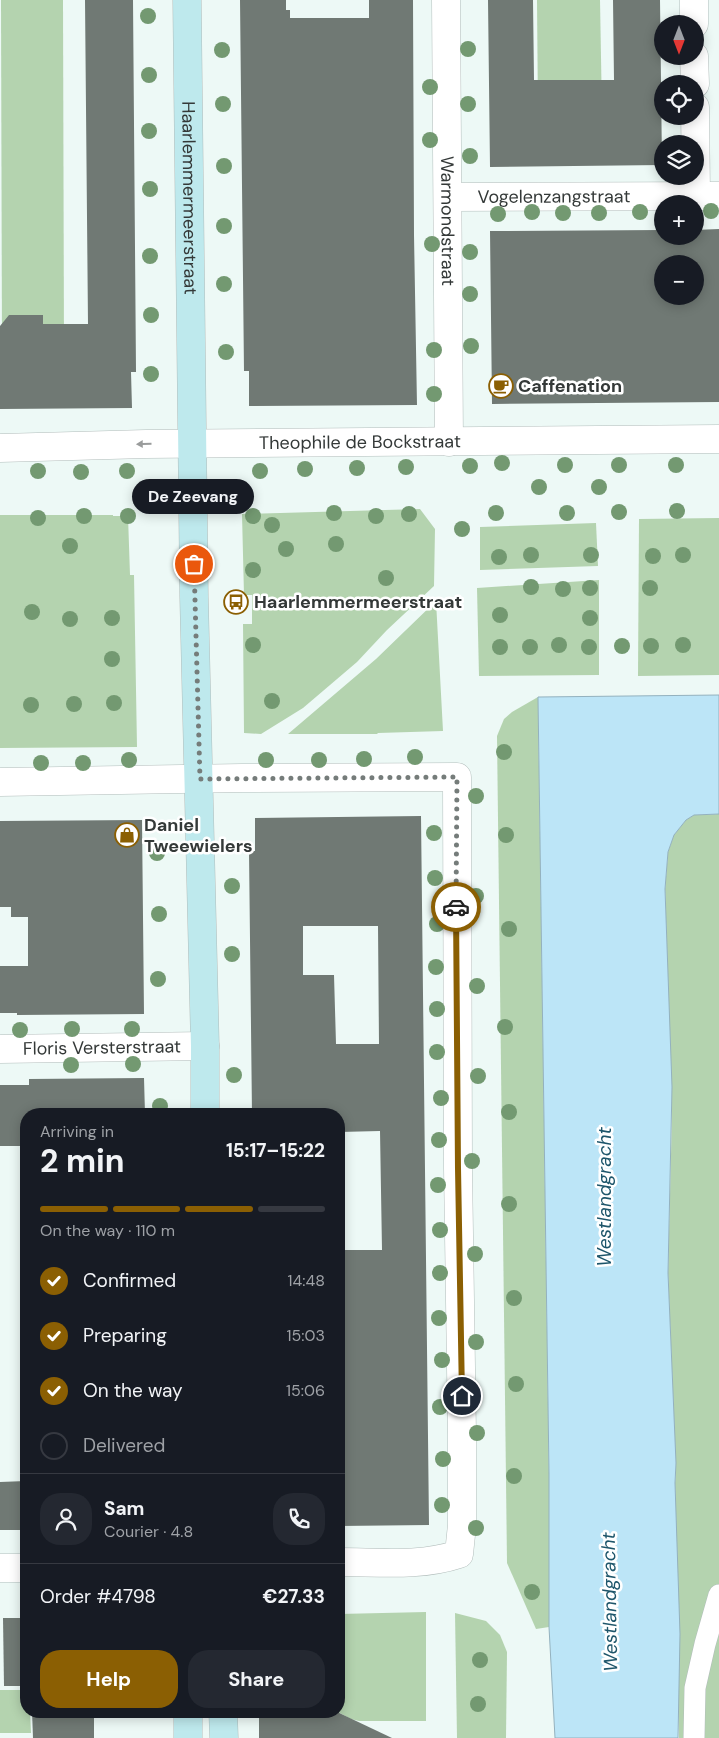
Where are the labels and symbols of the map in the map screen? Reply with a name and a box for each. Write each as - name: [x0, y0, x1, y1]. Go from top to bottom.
- north arrow: [654, 15, 704, 65]
- street label: Haarlemmermeerstraat: [176, 101, 202, 295]
- street label: Warmondstraat: [435, 156, 460, 286]
- street label: Vogelenzangstraat: [478, 184, 630, 209]
- cafe icon: Caffenation: [488, 373, 514, 399]
- place label: Caffenation: [518, 374, 622, 398]
- street label: Theophile de Bockstraat: [259, 429, 461, 455]
- one-way arrow: [136, 441, 152, 449]
- callout: De Zeevang: [133, 479, 255, 514]
- pin: [173, 543, 215, 585]
- bus stop icon: Haarlemmermeerstraat: [223, 589, 249, 615]
- place label: Haarlemmermeerstraat: [254, 590, 462, 614]
- place label: Daniel Tweewielers: [144, 813, 253, 858]
- shop icon: Daniel Tweewielers: [114, 822, 140, 848]
- courier: [431, 882, 481, 932]
- street label: Floris Versterstraat: [23, 1034, 181, 1061]
- water label: Westlandgracht: [592, 1126, 617, 1267]
- pin: [441, 1375, 483, 1417]
- water label: Westlandgracht: [596, 1531, 623, 1672]

